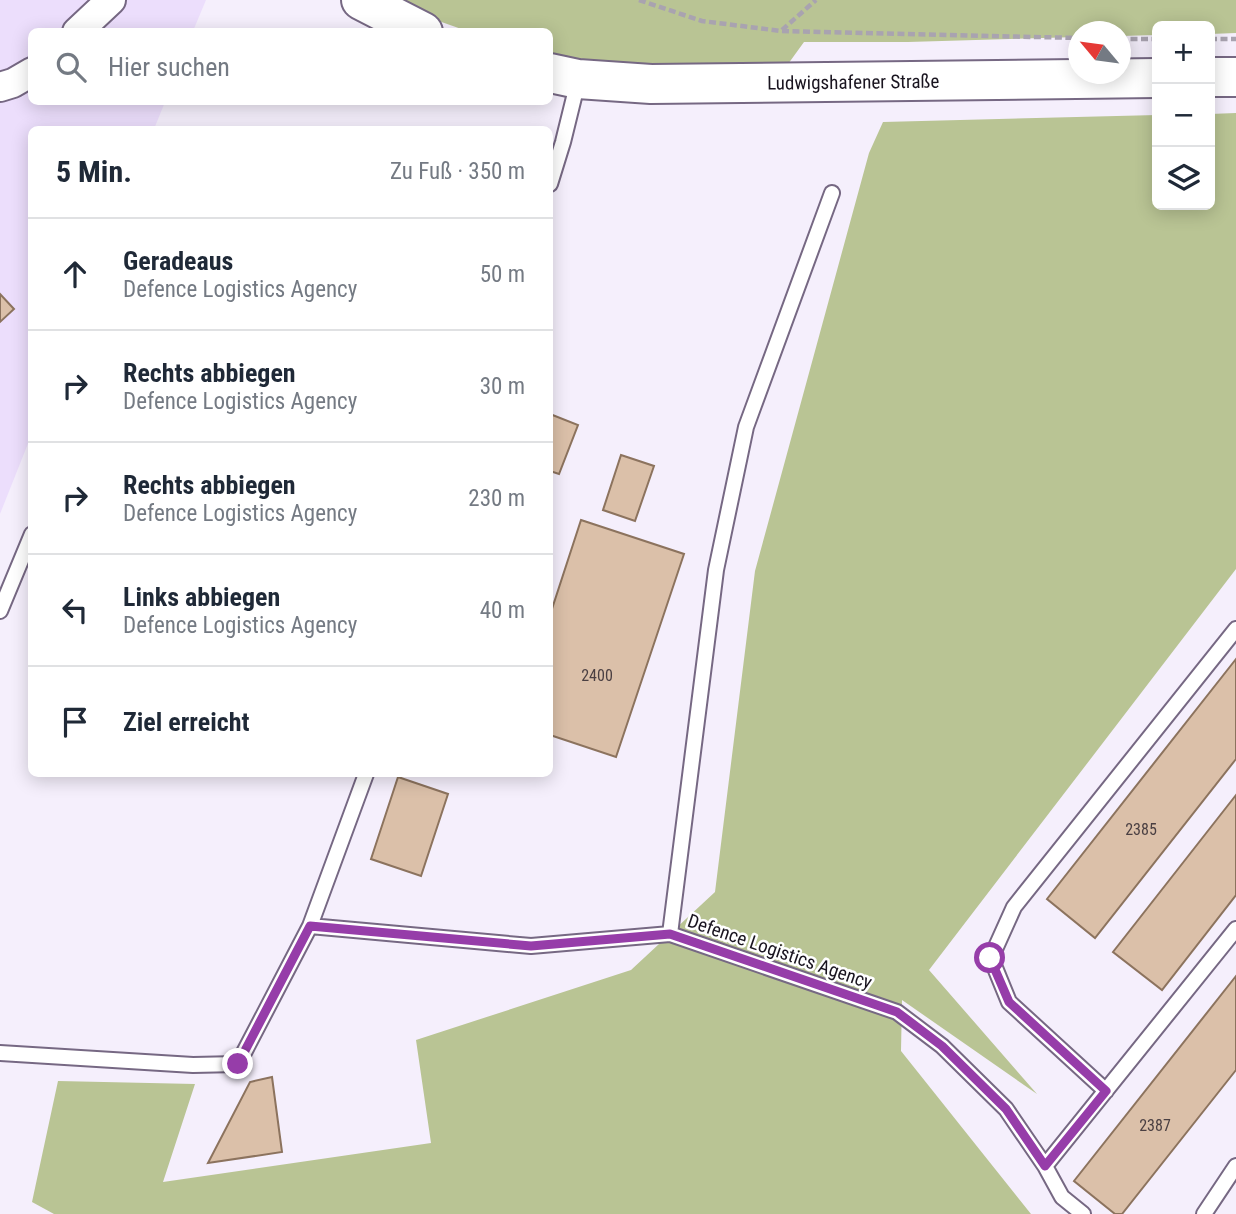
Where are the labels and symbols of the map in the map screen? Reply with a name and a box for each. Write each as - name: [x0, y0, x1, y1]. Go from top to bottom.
- north arrow: [1068, 21, 1131, 84]
- street label: Ludwigshafener Straße: [767, 70, 939, 95]
- house number: 2400: [581, 666, 613, 685]
- house number: 2385: [1125, 820, 1157, 839]
- street label: Defence Logistics Agency: [685, 909, 875, 994]
- route start: [974, 942, 1005, 973]
- route end: [222, 1048, 253, 1079]
- house number: 2387: [1139, 1116, 1171, 1135]

